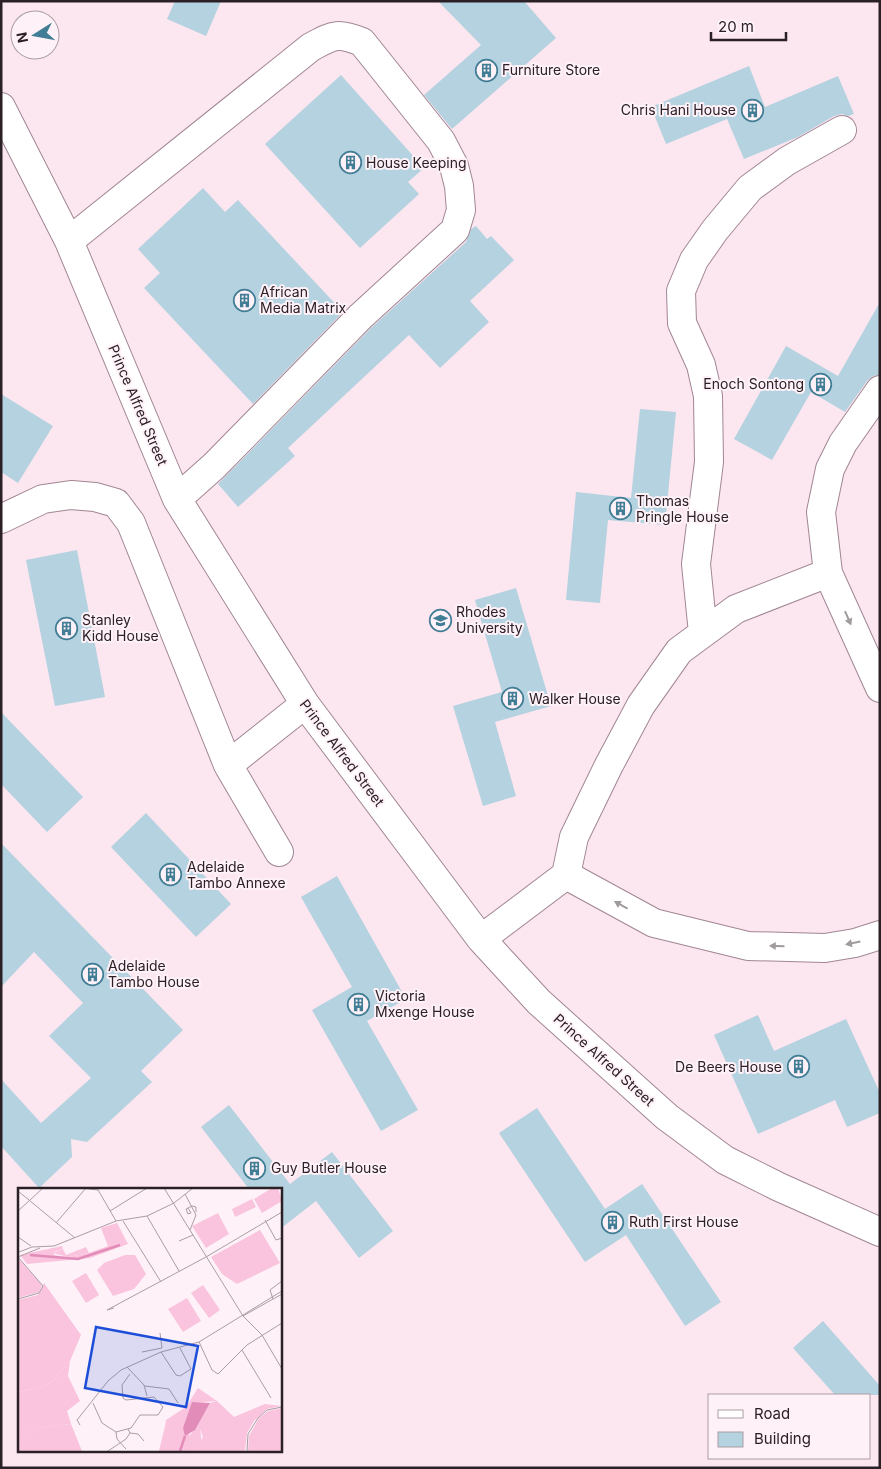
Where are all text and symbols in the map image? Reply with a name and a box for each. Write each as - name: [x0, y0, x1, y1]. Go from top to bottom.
- north arrow: [10, 10, 60, 60]
- scale bar: [711, 10, 786, 42]
- text: 20 m: [718, 17, 754, 36]
- text: N: [12, 31, 31, 44]
- building icon: Furniture Store: [474, 58, 498, 82]
- place label: Furniture Store: [502, 61, 600, 78]
- building icon: Chris Hani House: [740, 98, 764, 122]
- place label: Chris Hani House: [621, 101, 736, 118]
- building icon: House Keeping: [338, 151, 362, 175]
- place label: House Keeping: [366, 154, 467, 171]
- place label: African Media Matrix: [260, 283, 347, 316]
- building icon: African Media Matrix: [232, 288, 256, 312]
- street label: Prince Alfred Street: [105, 342, 172, 468]
- building icon: Enoch Sontong: [808, 372, 832, 396]
- place label: Enoch Sontong: [703, 375, 804, 392]
- place label: Thomas Pringle House: [636, 492, 729, 525]
- building icon: Thomas Pringle House: [608, 497, 632, 521]
- place label: Rhodes University: [456, 603, 523, 636]
- school or university icon: Rhodes University: [428, 608, 452, 632]
- place label: Stanley Kidd House: [82, 611, 159, 644]
- one-way arrow: [844, 611, 852, 625]
- building icon: Stanley Kidd House: [54, 616, 78, 640]
- building icon: Walker House: [501, 687, 525, 711]
- place label: Walker House: [529, 690, 621, 707]
- street label: Prince Alfred Street: [297, 696, 388, 810]
- place label: Adelaide Tambo Annexe: [187, 858, 286, 891]
- building icon: Adelaide Tambo Annexe: [159, 863, 183, 887]
- one-way arrow: [615, 901, 628, 910]
- one-way arrow: [845, 939, 860, 947]
- one-way arrow: [768, 942, 784, 950]
- place label: Adelaide Tambo House: [108, 957, 200, 990]
- building icon: Adelaide Tambo House: [80, 962, 104, 986]
- place label: Victoria Mxenge House: [375, 987, 475, 1020]
- building icon: Victoria Mxenge House: [347, 992, 371, 1016]
- street label: Prince Alfred Street: [550, 1010, 659, 1110]
- building icon: De Beers House: [786, 1055, 810, 1079]
- place label: De Beers House: [675, 1058, 782, 1075]
- building icon: Guy Butler House: [243, 1156, 267, 1180]
- place label: Guy Butler House: [271, 1159, 387, 1176]
- inset map: [18, 1188, 281, 1452]
- building icon: Ruth First House: [601, 1210, 625, 1234]
- place label: Ruth First House: [629, 1213, 739, 1230]
- legend: [708, 1394, 871, 1459]
- text: Road: [754, 1404, 790, 1423]
- text: Building: [754, 1429, 811, 1448]

